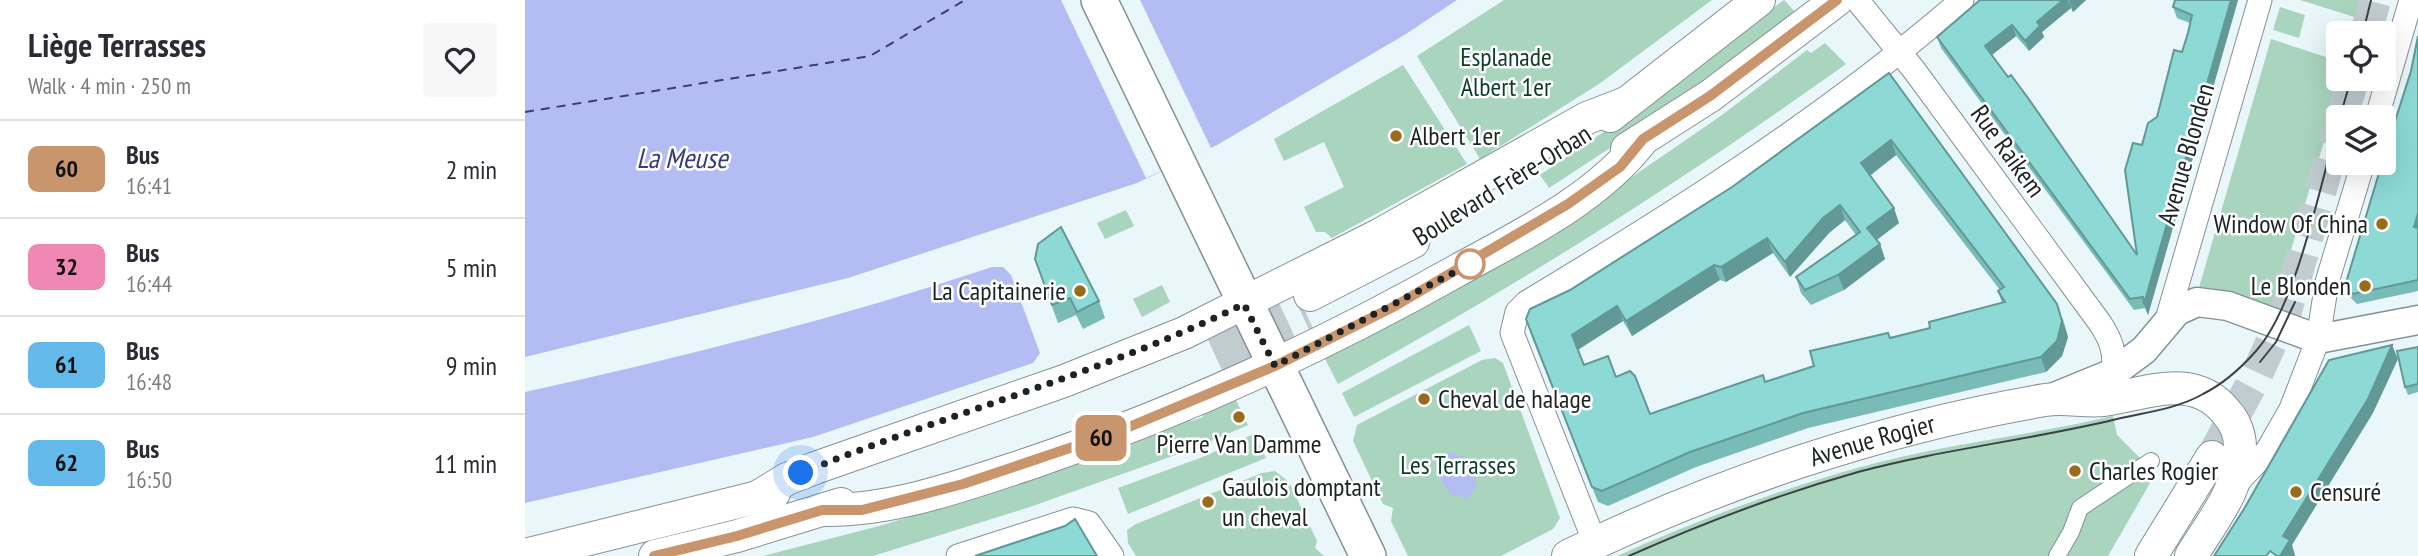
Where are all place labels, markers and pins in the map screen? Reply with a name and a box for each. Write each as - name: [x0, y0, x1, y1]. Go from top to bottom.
- place label: Albert 1er: [1410, 119, 1500, 152]
- marker: Albert 1er: [1388, 128, 1404, 144]
- place label: Window Of China: [2214, 207, 2368, 240]
- marker: Window Of China: [2374, 216, 2390, 232]
- unlabelled marker: [1455, 249, 1485, 279]
- place label: Le Blonden: [2251, 269, 2351, 302]
- place label: La Capitainerie: [932, 274, 1066, 307]
- marker: Le Blonden: [2357, 278, 2373, 294]
- marker: La Capitainerie: [1072, 283, 1088, 299]
- place label: Cheval de halage: [1438, 382, 1591, 415]
- marker: Cheval de halage: [1416, 391, 1432, 407]
- marker: Pierre Van Damme: [1231, 409, 1247, 425]
- place label: Pierre Van Damme: [1157, 427, 1321, 460]
- place label: Charles Rogier: [2089, 454, 2218, 487]
- marker: Charles Rogier: [2067, 463, 2083, 479]
- place label: Gaulois domptant un cheval: [1222, 470, 1381, 533]
- place label: Censuré: [2310, 475, 2381, 508]
- marker: Censuré: [2288, 484, 2304, 500]
- marker: Gaulois domptant un cheval: [1200, 494, 1216, 510]

